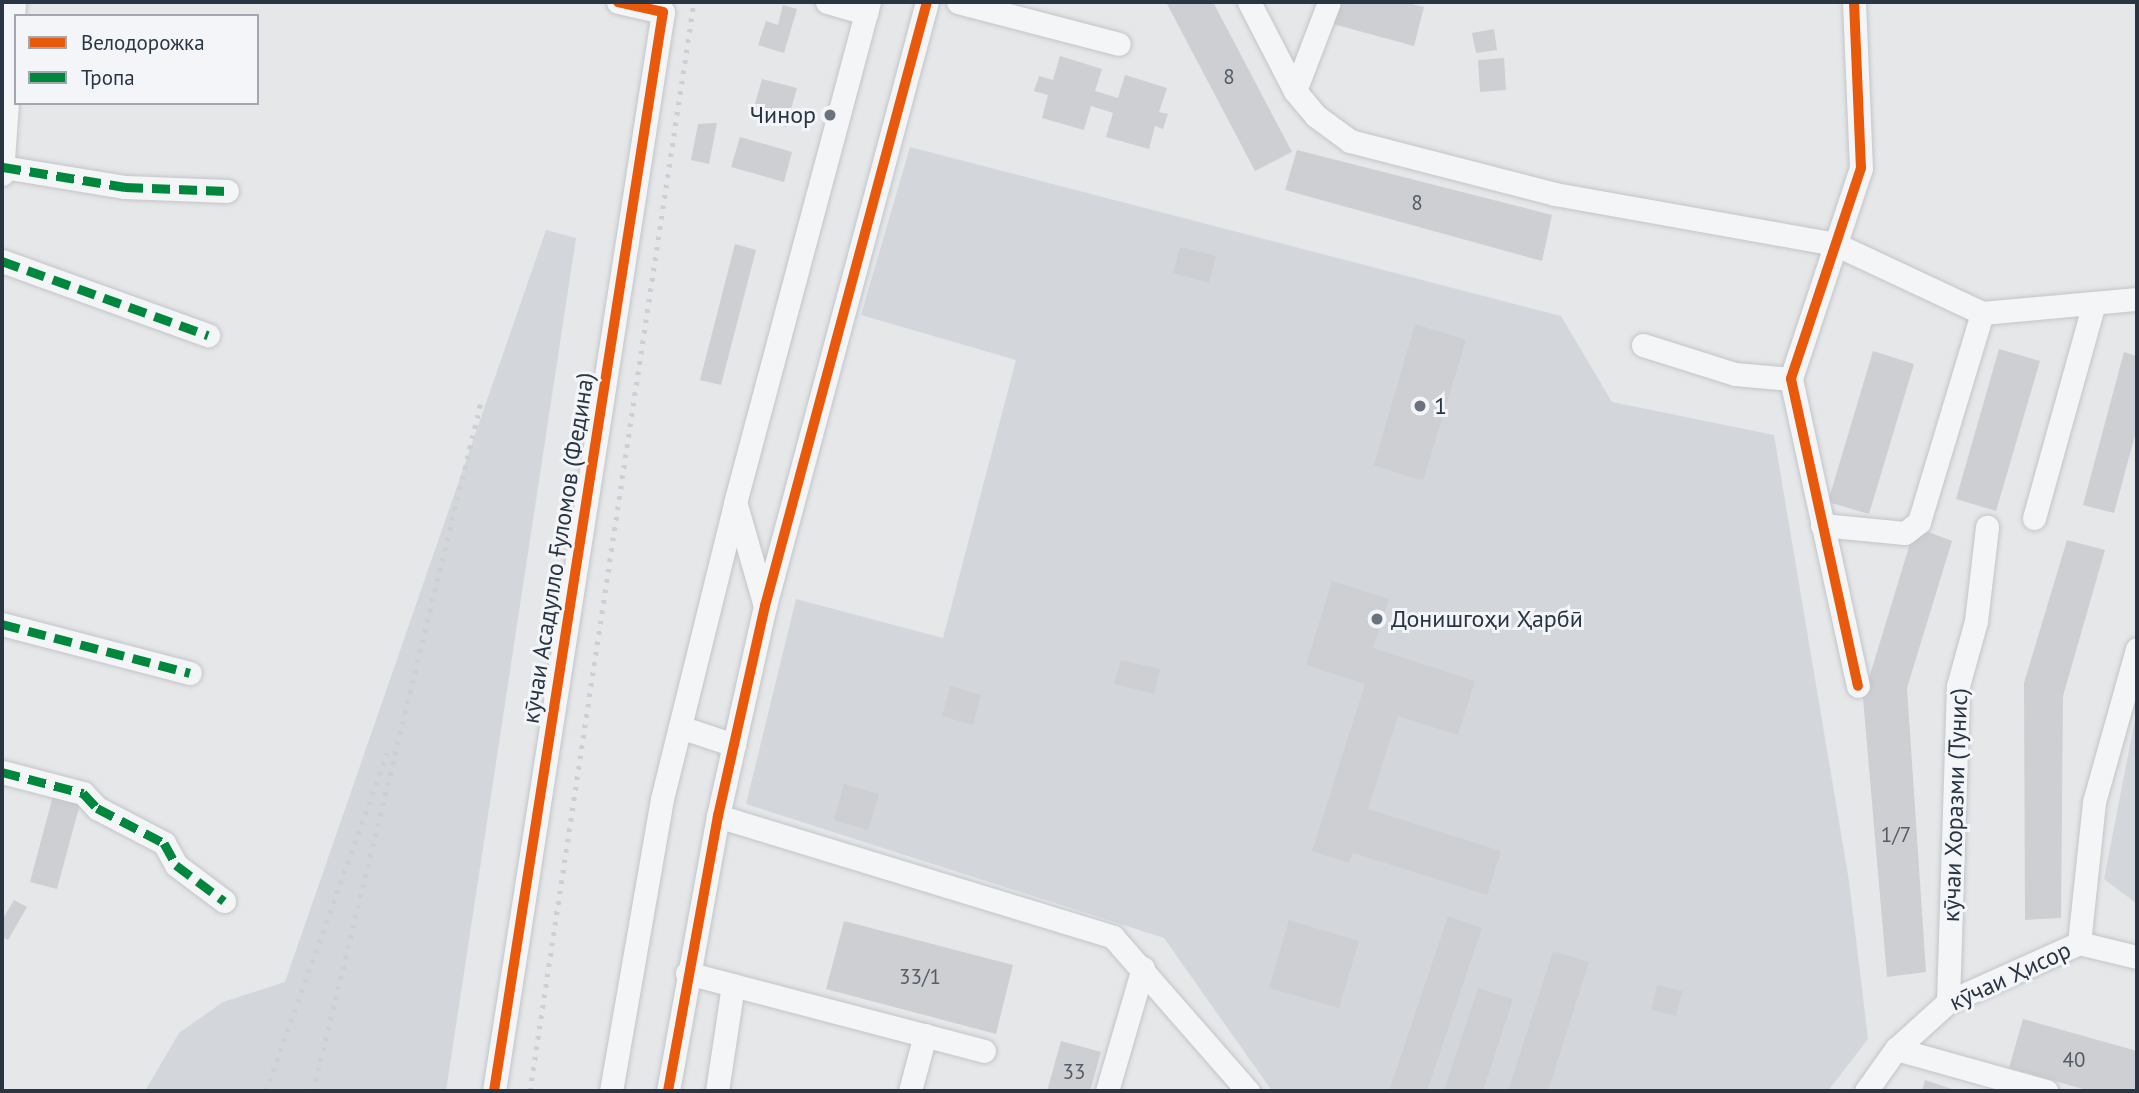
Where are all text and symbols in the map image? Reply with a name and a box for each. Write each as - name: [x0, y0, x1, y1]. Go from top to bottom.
- legend: [14, 14, 259, 105]
- text: Велодорожка: [81, 29, 205, 56]
- text: Тропа: [81, 64, 135, 91]
- house number: 8: [1223, 64, 1235, 90]
- place label: Чинор: [750, 101, 816, 129]
- marker: Чинор: [822, 107, 838, 123]
- house number: 8: [1411, 190, 1423, 216]
- street label: кӯчаи Асадулло Ғуломов (Федина): [516, 370, 600, 726]
- place label: 1: [1434, 392, 1447, 420]
- marker: 1: [1412, 398, 1428, 414]
- place label: Донишгоҳи Ҳарбӣ: [1391, 605, 1583, 633]
- marker: Донишгоҳи Ҳарбӣ: [1369, 611, 1385, 627]
- street label: кӯчаи Хоразми (Тунис): [1937, 687, 1973, 923]
- house number: 1/7: [1881, 822, 1911, 848]
- street label: кӯчаи Ҳисор: [1945, 935, 2075, 1017]
- house number: 33/1: [899, 964, 941, 990]
- house number: 40: [2063, 1047, 2085, 1073]
- house number: 33: [1063, 1059, 1085, 1085]

